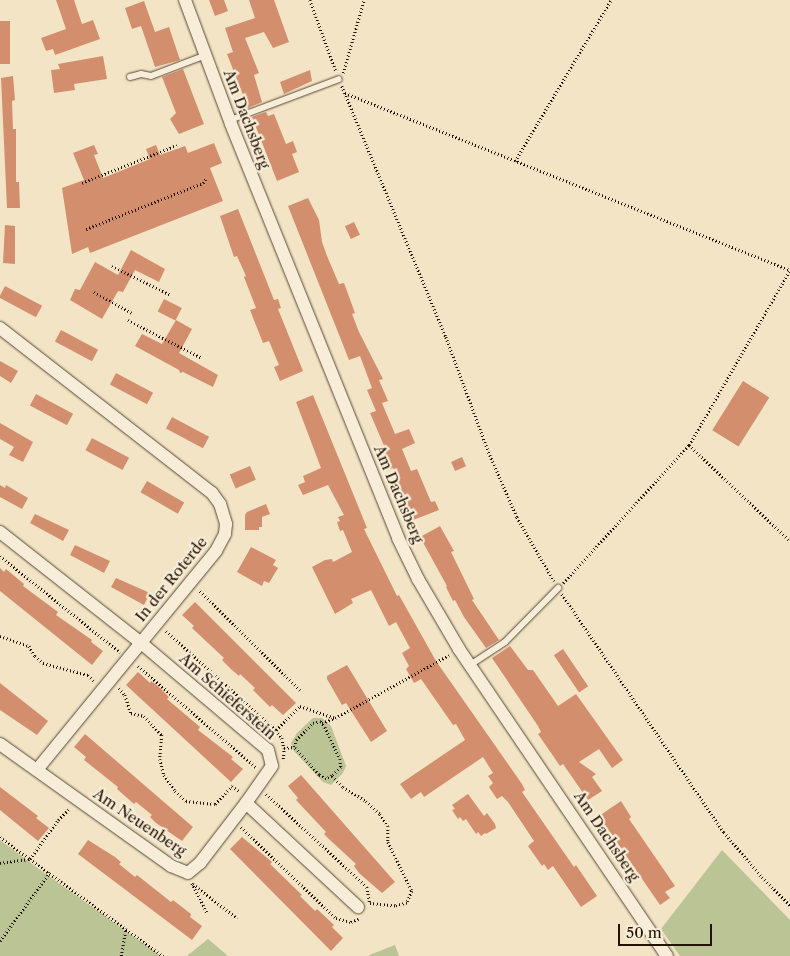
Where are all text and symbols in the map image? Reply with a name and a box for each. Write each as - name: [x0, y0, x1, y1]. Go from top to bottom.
- street label: Am Dachsberg: [220, 67, 274, 171]
- street label: Am Dachsberg: [370, 442, 428, 546]
- street label: In der Roterde: [131, 533, 211, 625]
- street label: Am Schieferstein: [176, 649, 280, 743]
- street label: Am Neuenberg: [90, 784, 190, 860]
- street label: Am Dachsberg: [570, 788, 644, 884]
- scale bar: [620, 914, 714, 946]
- text: 50 m: [626, 923, 662, 942]

